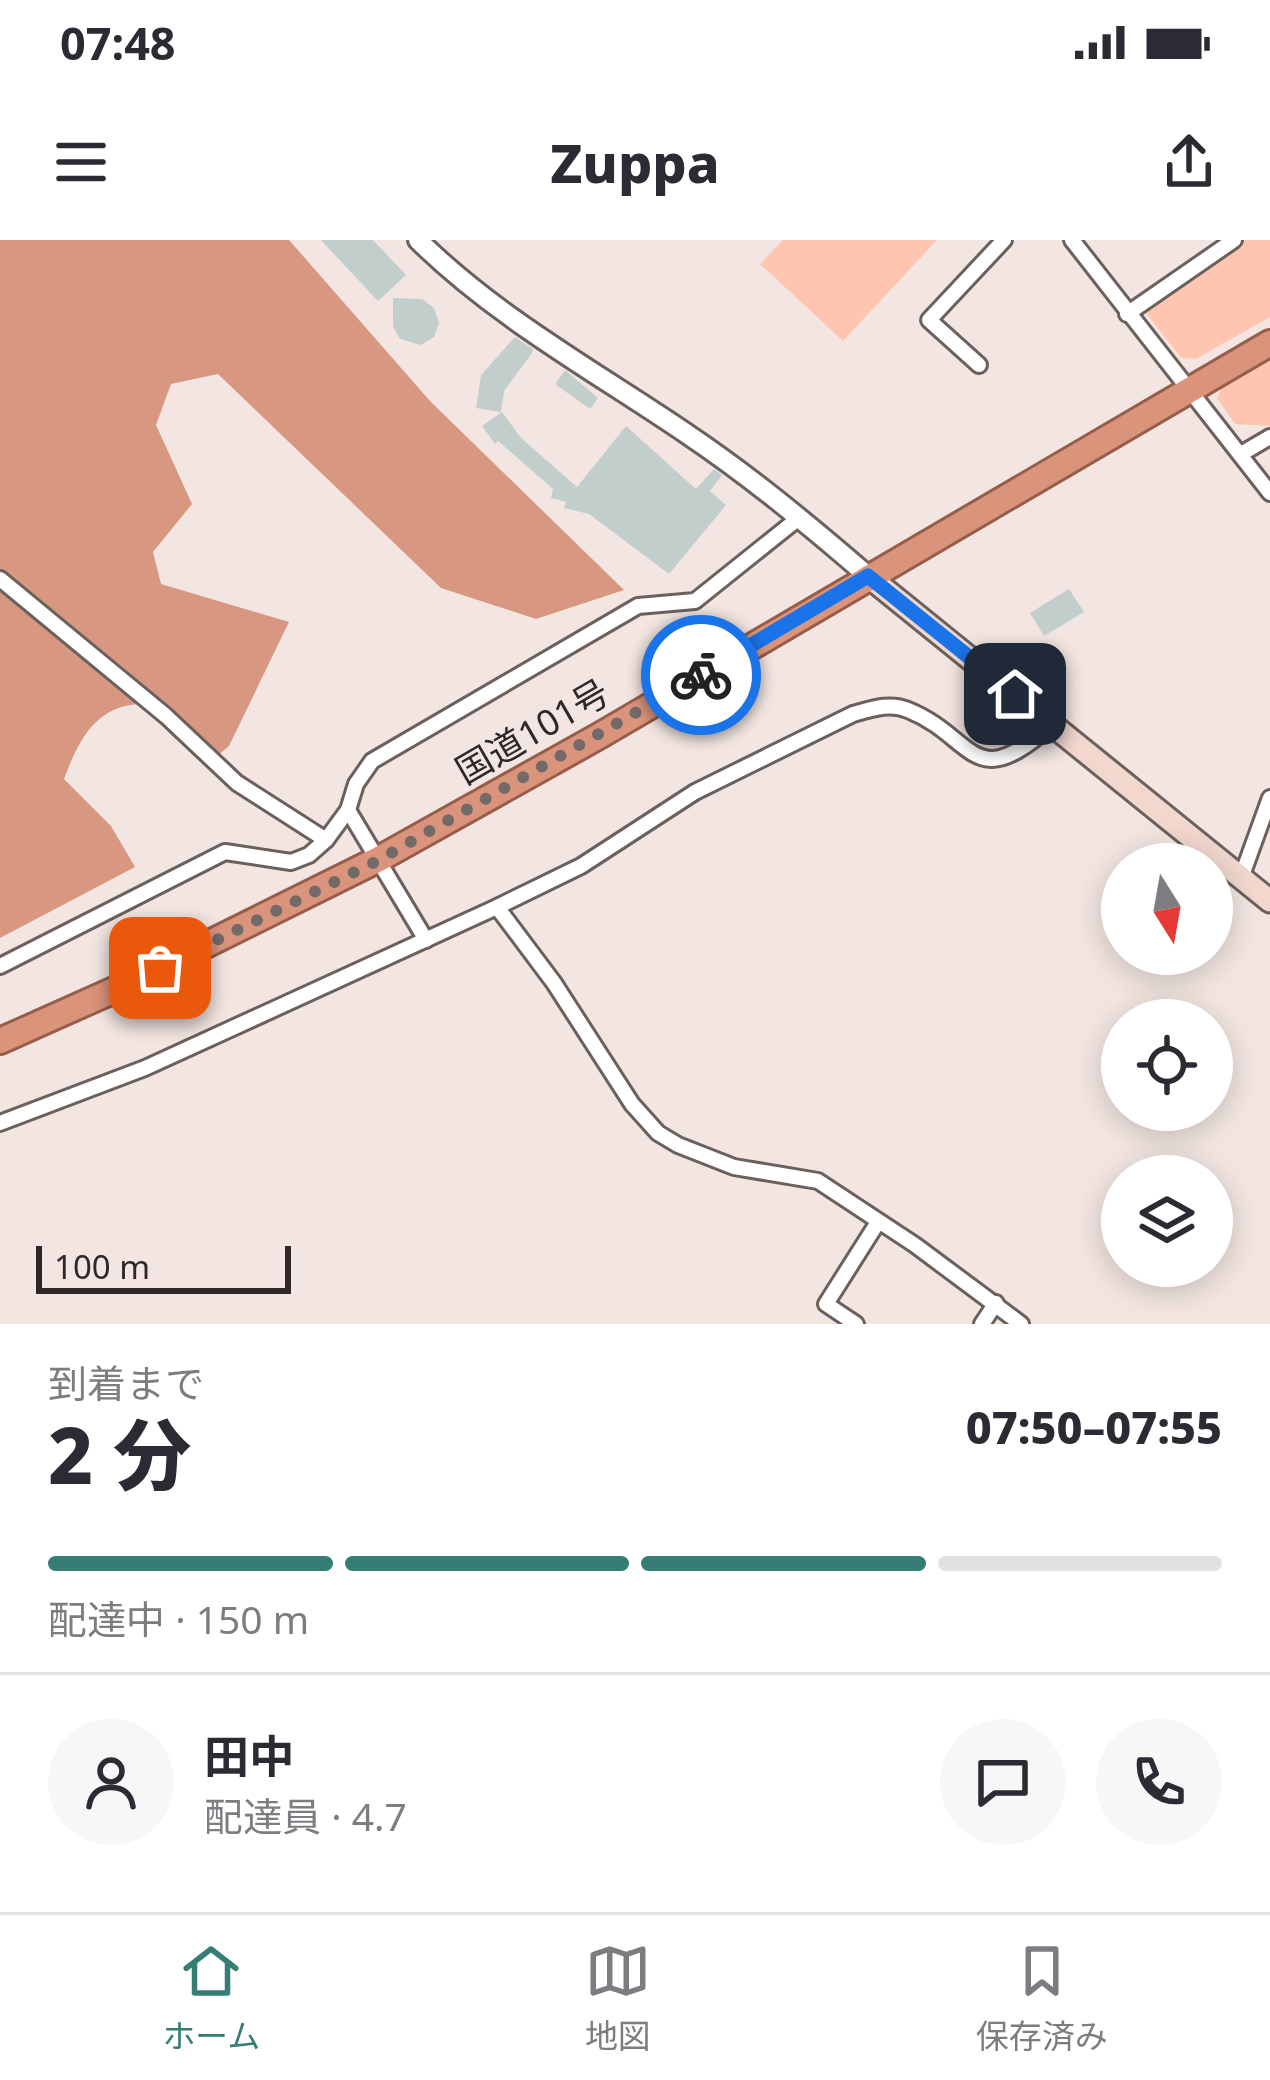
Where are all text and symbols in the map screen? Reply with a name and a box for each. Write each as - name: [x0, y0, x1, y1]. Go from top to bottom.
- text: 07:48: [60, 12, 176, 73]
- text: Zuppa: [550, 125, 720, 199]
- icon: menu: [48, 129, 114, 195]
- icon: share: [1156, 129, 1222, 195]
- courier: [641, 615, 761, 735]
- icon: bike: [668, 642, 734, 708]
- pin: [964, 643, 1066, 745]
- icon: home: [982, 661, 1048, 727]
- street label: 国道101号: [446, 667, 618, 795]
- north arrow: [1101, 843, 1233, 975]
- map controls: [1101, 843, 1233, 1287]
- pin: [109, 917, 211, 1019]
- icon: bag: [127, 935, 193, 1001]
- button: locate: [1101, 999, 1233, 1131]
- button: layers: [1101, 1155, 1233, 1287]
- scale bar: [36, 1240, 291, 1293]
- text: 100 m: [54, 1244, 150, 1289]
- text: 到着まで: [48, 1356, 204, 1409]
- text: 07:50–07:55: [966, 1396, 1222, 1457]
- text: 2 分: [48, 1401, 191, 1507]
- text: 配達中 · 150 m: [48, 1592, 309, 1645]
- button: person: [48, 1719, 174, 1845]
- button: chat: [940, 1719, 1066, 1845]
- button: phone: [1096, 1719, 1222, 1845]
- text: 田中: [204, 1725, 294, 1786]
- text: 配達員 · 4.7: [204, 1789, 407, 1842]
- tab: ホーム: [162, 1938, 260, 2058]
- tab: 地図: [585, 1938, 651, 2058]
- tab: 保存済み: [976, 1938, 1108, 2058]

